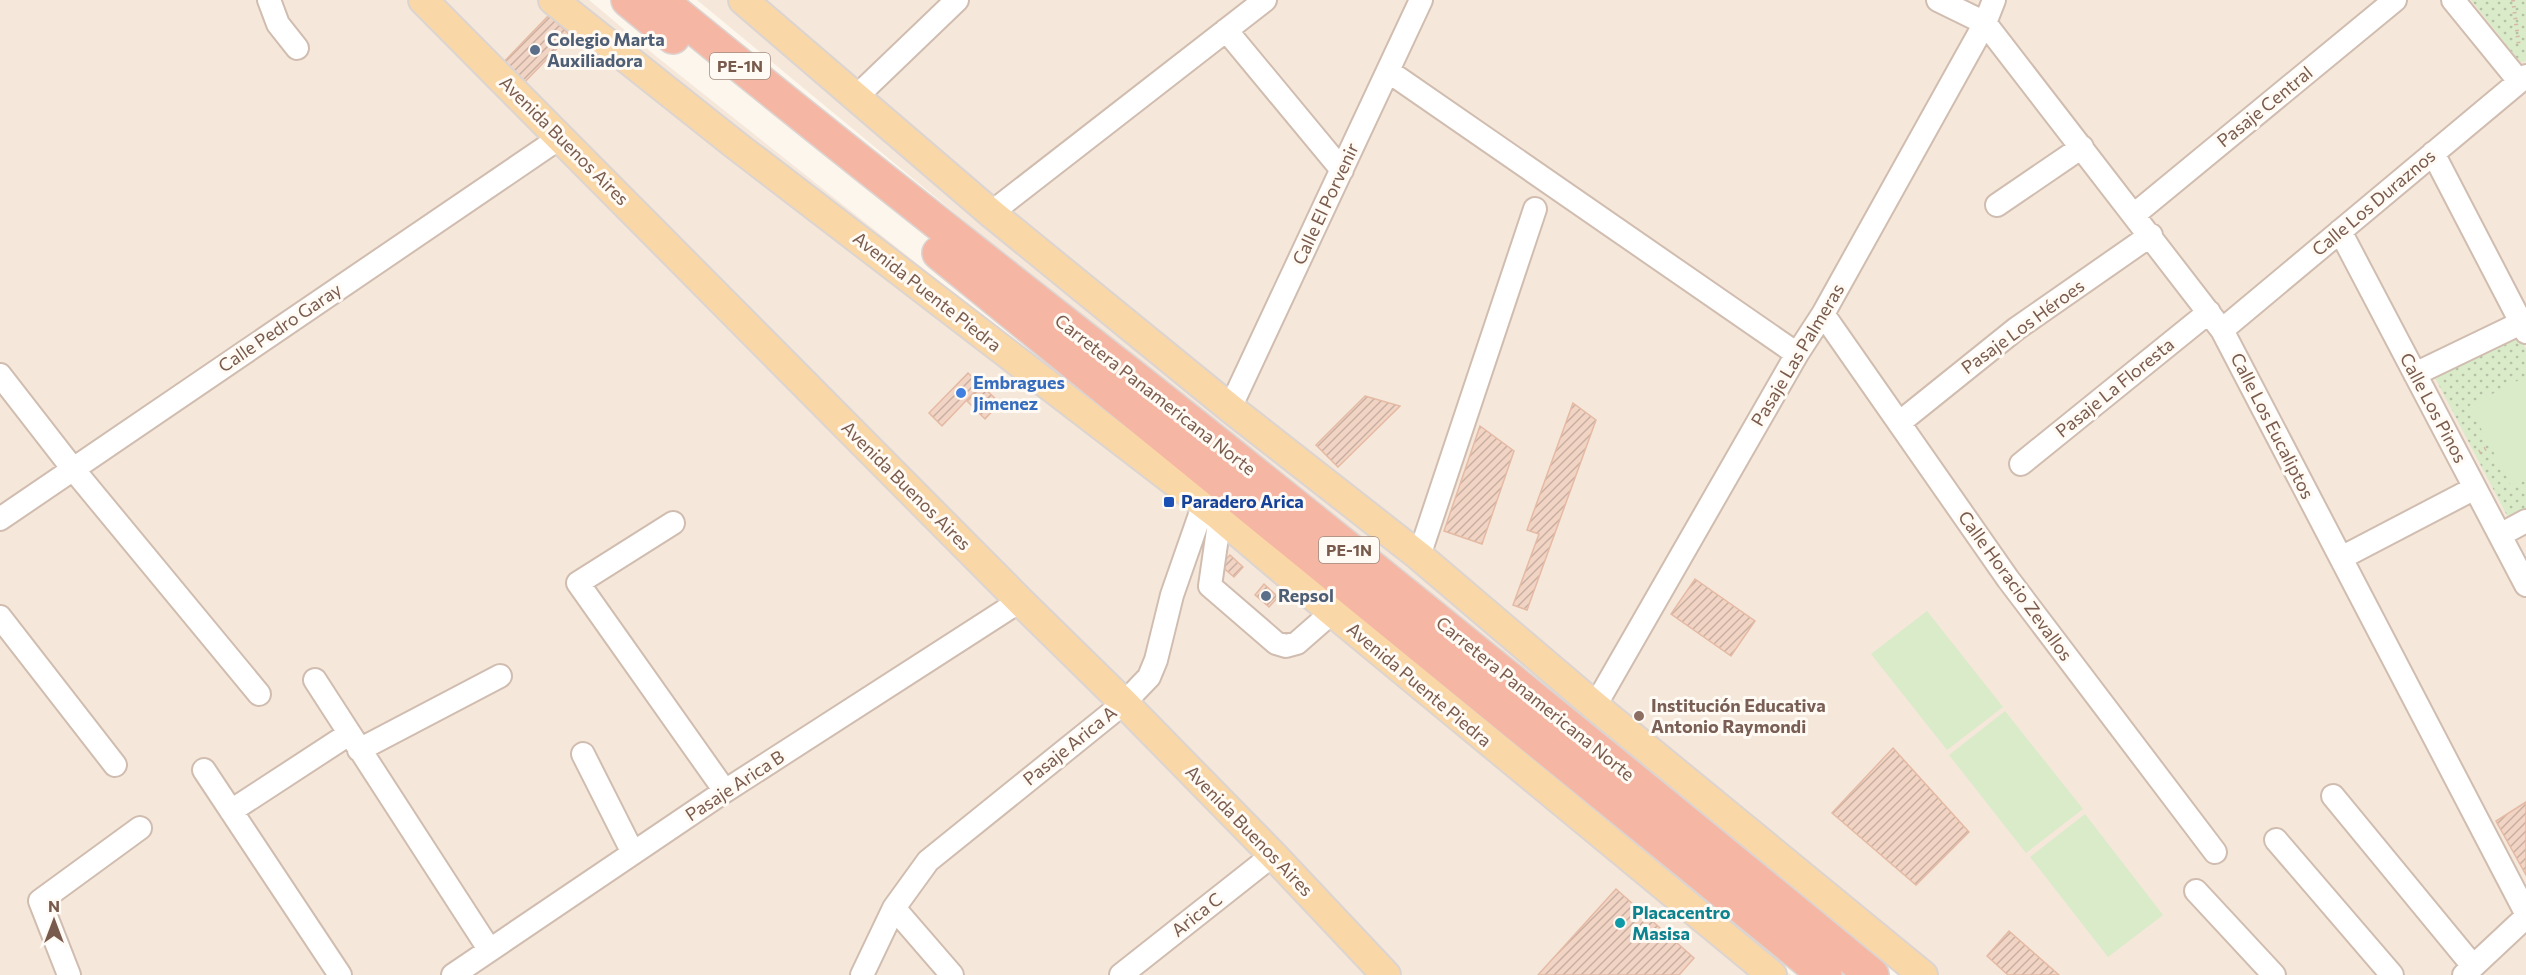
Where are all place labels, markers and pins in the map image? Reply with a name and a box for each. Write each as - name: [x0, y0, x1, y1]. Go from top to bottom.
- place label: Colegio Marta Auxiliadora: [547, 28, 665, 71]
- marker: Colegio Marta Auxiliadora: [528, 43, 542, 57]
- place label: Embragues Jimenez: [973, 371, 1065, 414]
- marker: Embragues Jimenez: [954, 386, 968, 400]
- place label: Paradero Arica: [1181, 490, 1304, 512]
- marker: Paradero Arica: [1162, 495, 1176, 509]
- place label: Repsol: [1278, 584, 1334, 606]
- marker: Repsol: [1259, 589, 1273, 603]
- place label: Institución Educativa Antonio Raymondi: [1651, 694, 1826, 737]
- marker: Institución Educativa Antonio Raymondi: [1632, 709, 1646, 723]
- place label: Placacentro Masisa: [1632, 901, 1731, 944]
- marker: Placacentro Masisa: [1613, 916, 1627, 930]

